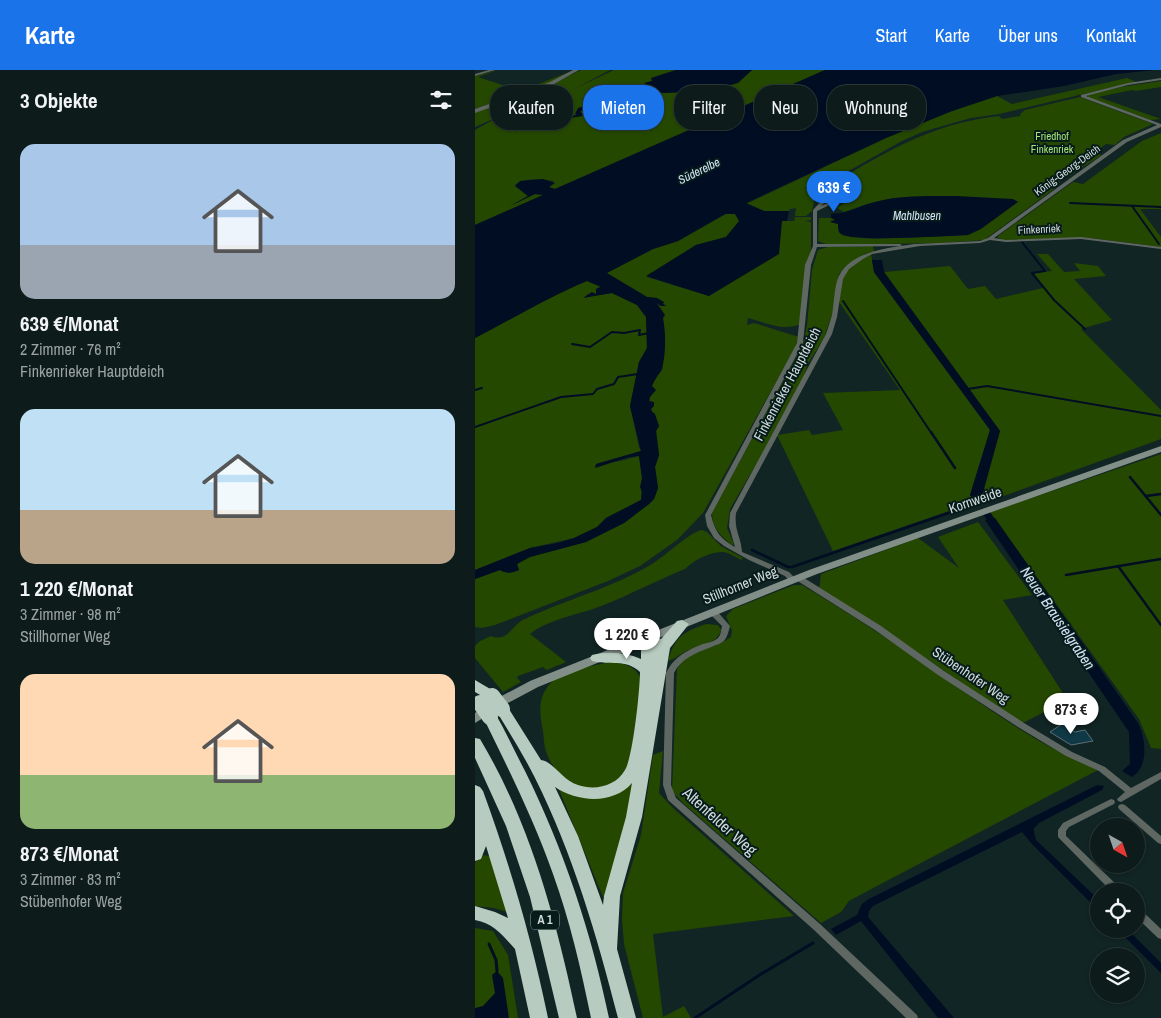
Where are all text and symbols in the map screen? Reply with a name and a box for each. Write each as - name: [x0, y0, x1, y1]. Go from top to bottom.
- text: Karte: [25, 19, 75, 51]
- text: Start: [876, 23, 907, 48]
- text: Karte: [935, 23, 970, 48]
- text: Über uns: [998, 23, 1058, 48]
- text: Kontakt: [1086, 23, 1136, 48]
- chip: Kaufen: [490, 85, 573, 130]
- chip: Mieten: [583, 85, 664, 130]
- chip: Filter: [674, 85, 744, 130]
- chip: Neu: [754, 85, 817, 130]
- chip: Wohnung: [827, 85, 926, 130]
- text: 3 Objekte: [20, 86, 98, 115]
- icon: filters: [427, 86, 455, 114]
- park label: Friedhof Finkenriek: [1031, 129, 1074, 156]
- street label: König-Georg-Deich: [1031, 141, 1103, 199]
- water label: Süderelbe: [675, 154, 723, 188]
- pin: 639 €: [799, 170, 869, 213]
- icon: home: [193, 176, 283, 266]
- text: 639 €: [818, 176, 850, 198]
- water label: Mahlbusen: [893, 208, 941, 224]
- street label: Finkenriek: [1017, 221, 1061, 237]
- text: 639 €/Monat: [20, 309, 119, 338]
- street label: Finkenrieker Hauptdeich: [749, 324, 825, 444]
- text: 2 Zimmer · 76 m²: [20, 338, 121, 360]
- text: Finkenrieker Hauptdeich: [20, 360, 164, 382]
- icon: home: [193, 441, 283, 531]
- street label: Kornweide: [946, 483, 1004, 517]
- street label: Stillhorner Weg: [700, 562, 781, 608]
- water label: Neuer Brausielgraben: [1016, 562, 1100, 674]
- text: 1 220 €/Monat: [20, 574, 133, 603]
- text: 3 Zimmer · 98 m²: [20, 603, 121, 625]
- pin: 1 220 €: [581, 618, 673, 660]
- text: 1 220 €: [605, 623, 649, 645]
- text: Stillhorner Weg: [20, 625, 110, 647]
- street label: Stübenhofer Weg: [929, 643, 1013, 708]
- pin: 873 €: [1036, 692, 1106, 735]
- text: 873 €: [1055, 698, 1087, 720]
- icon: home: [193, 706, 283, 796]
- street label: Altenfelder Weg: [677, 781, 762, 861]
- north arrow: [1090, 818, 1145, 872]
- map controls: [1090, 818, 1145, 1003]
- text: 873 €/Monat: [20, 839, 119, 868]
- text: 3 Zimmer · 83 m²: [20, 868, 121, 890]
- button: locate: [1090, 883, 1145, 938]
- text: Stübenhofer Weg: [20, 890, 122, 912]
- road number: A 1: [531, 910, 559, 930]
- button: layers: [1090, 948, 1145, 1003]

